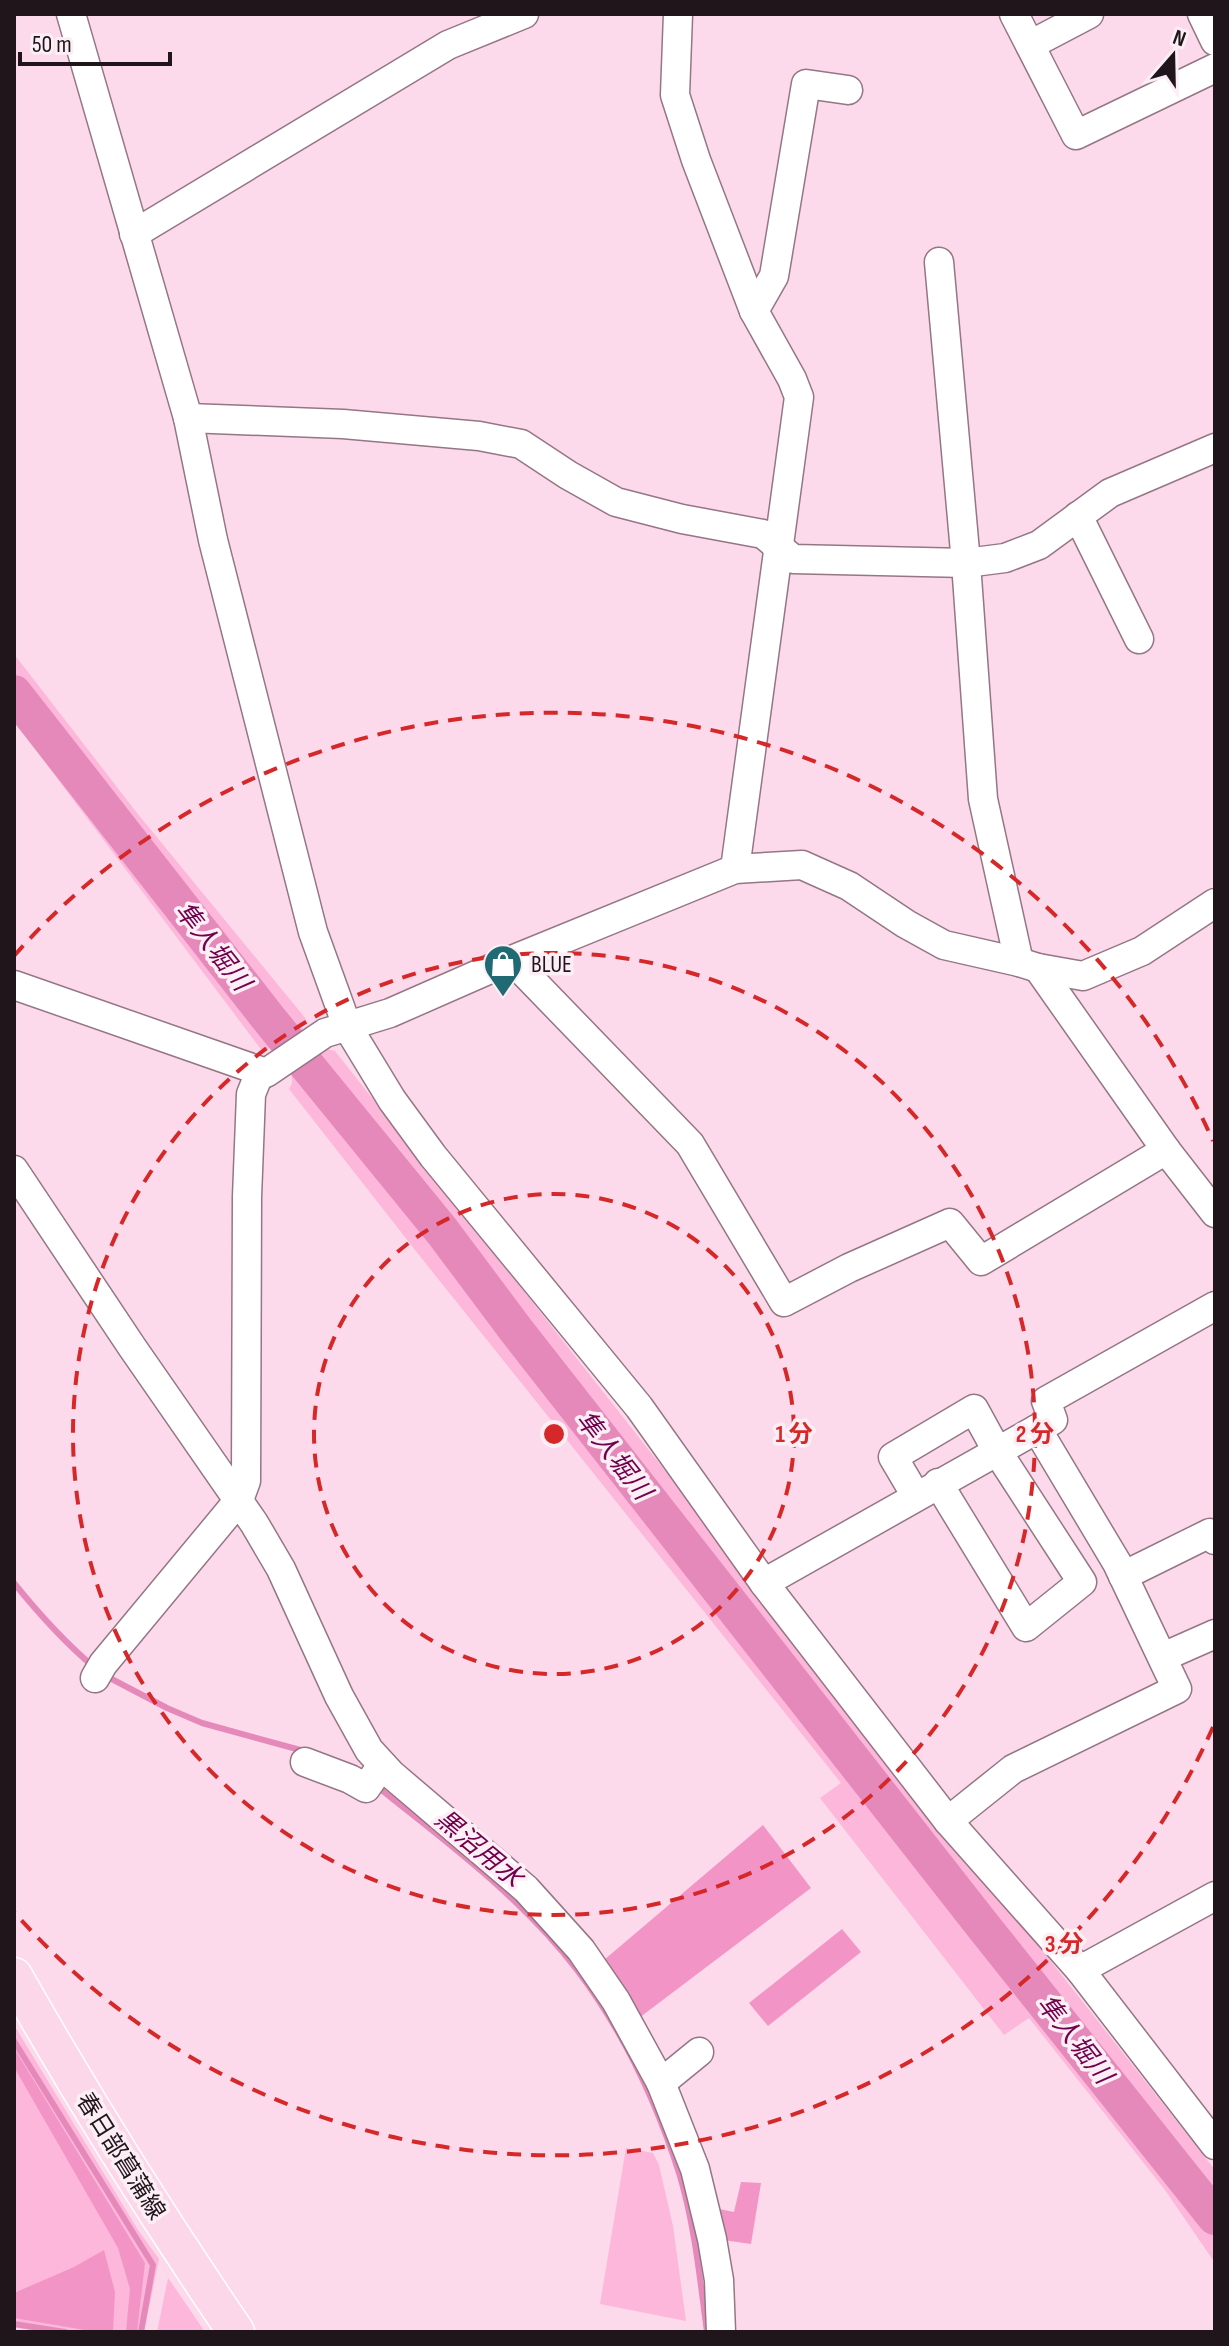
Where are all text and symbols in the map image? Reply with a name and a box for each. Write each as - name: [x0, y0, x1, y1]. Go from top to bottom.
- scale bar: [20, 16, 170, 66]
- north arrow: [1133, 16, 1213, 96]
- text: N: [1169, 24, 1189, 53]
- text: 50 m: [32, 30, 72, 59]
- water label: 隼人堀川: [168, 896, 258, 1000]
- shop icon: BLUE: [482, 943, 524, 998]
- place label: BLUE: [531, 950, 572, 979]
- water label: 隼人堀川: [569, 1405, 659, 1509]
- centre of rings: [540, 1420, 568, 1448]
- text: 1 分: [775, 1420, 813, 1449]
- text: 2 分: [1016, 1420, 1054, 1449]
- water label: 黒沼用水: [428, 1804, 530, 1896]
- text: 3 分: [1045, 1930, 1083, 1959]
- water label: 隼人堀川: [1030, 1989, 1120, 2093]
- street label: 春日部菖蒲線: [70, 2088, 171, 2225]

